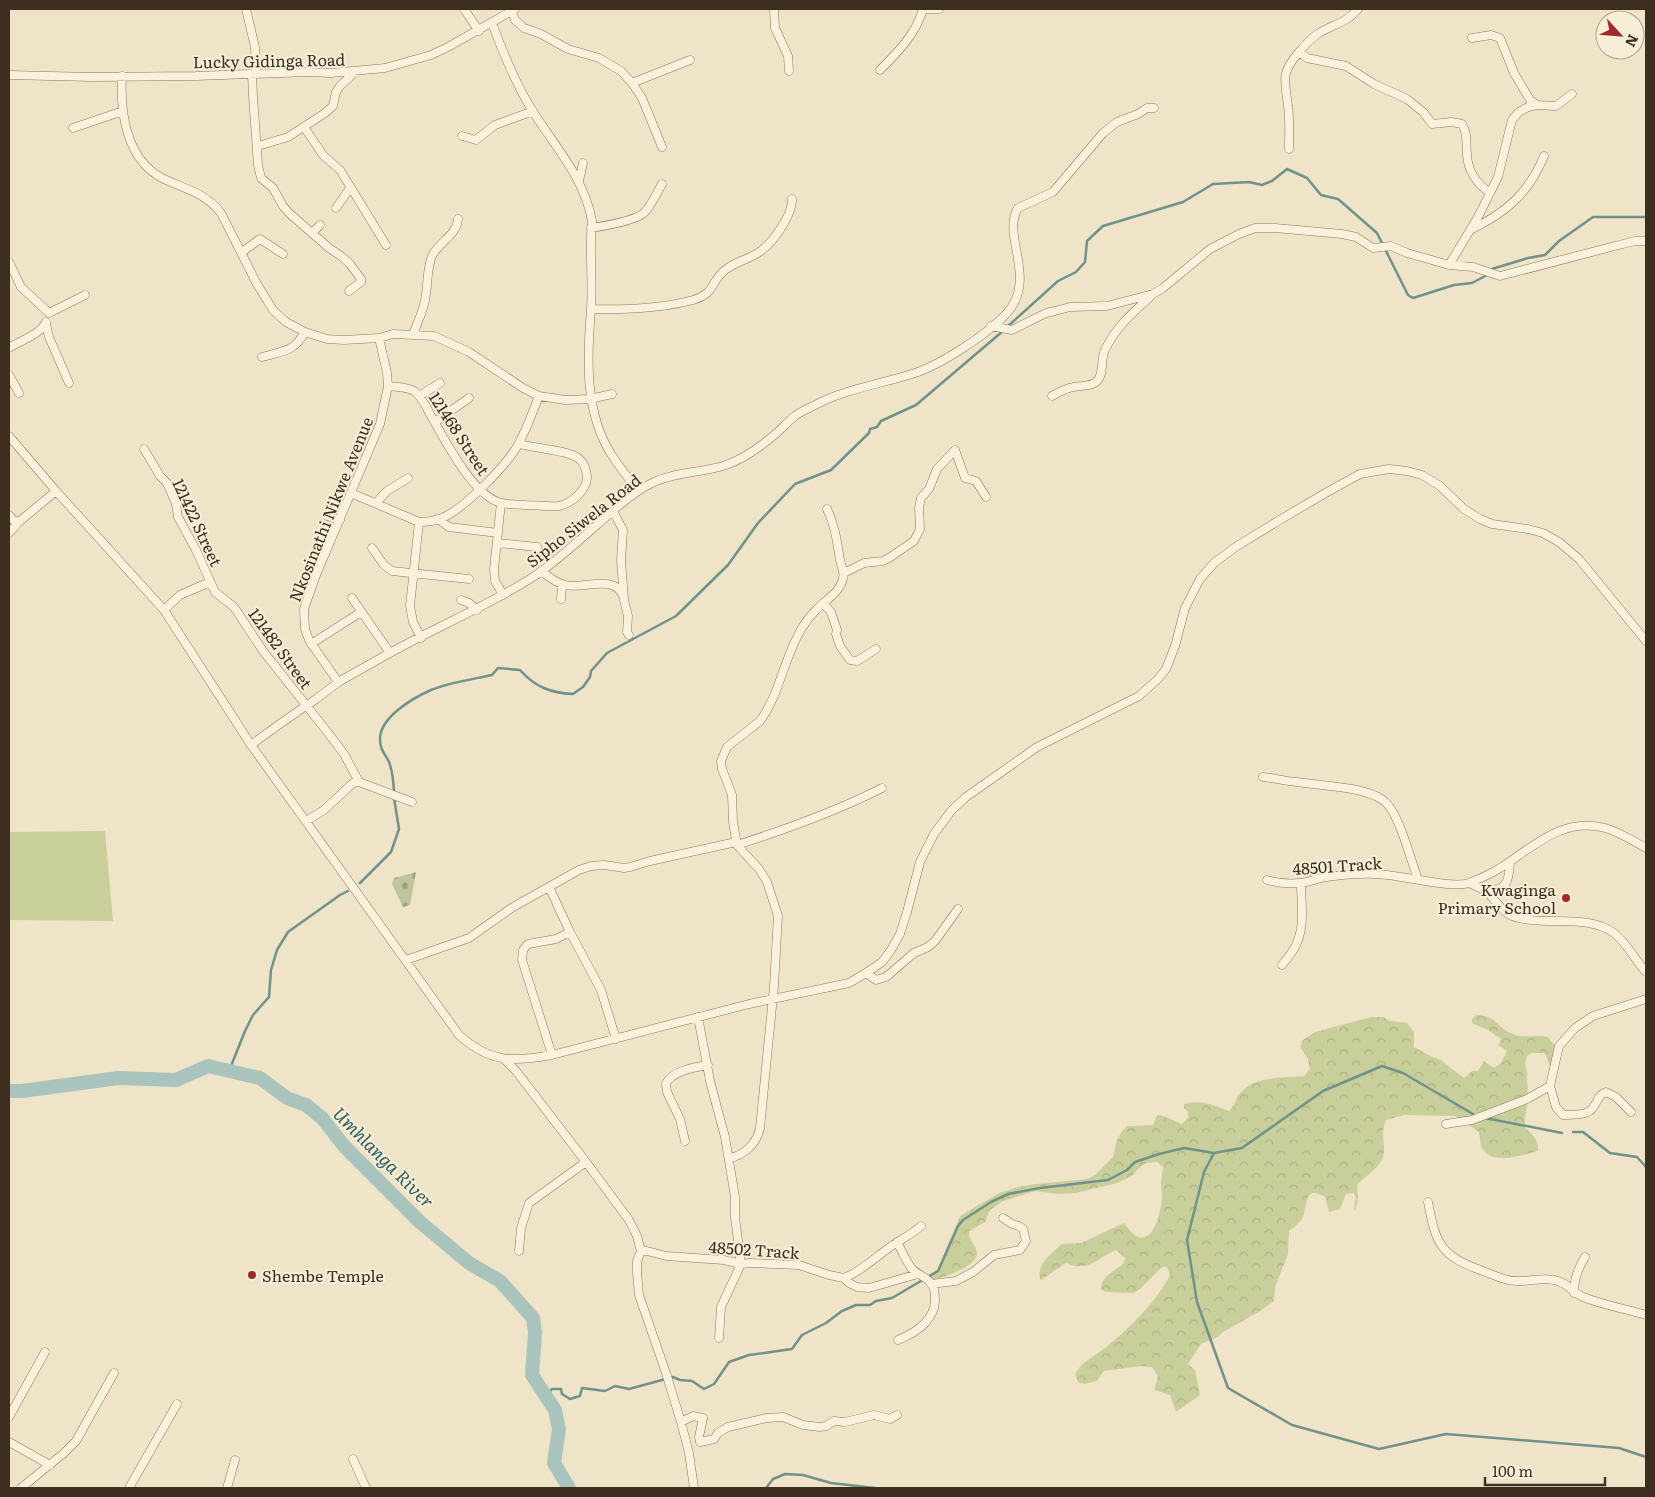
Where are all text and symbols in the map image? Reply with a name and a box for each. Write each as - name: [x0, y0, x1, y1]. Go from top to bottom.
- north arrow: [1595, 10, 1645, 60]
- text: N: [1621, 31, 1644, 51]
- street label: Lucky Gidinga Road: [193, 47, 346, 73]
- street label: 121468 Street: [424, 386, 496, 480]
- street label: Nkosinathi Nikwe Avenue: [282, 413, 378, 605]
- street label: Sipho Siwela Road: [521, 467, 646, 572]
- street label: 121422 Street: [167, 474, 229, 570]
- street label: 121482 Street: [243, 603, 319, 694]
- street label: 48501 Track: [1291, 850, 1383, 880]
- place label: Kwaginga Primary School: [1438, 877, 1556, 919]
- marker: Kwaginga Primary School: [1560, 892, 1572, 904]
- water label: Umhlanga River: [327, 1100, 441, 1214]
- street label: 48502 Track: [708, 1234, 801, 1264]
- place label: Shembe Temple: [262, 1263, 384, 1287]
- marker: Shembe Temple: [246, 1269, 258, 1281]
- scale bar: [1485, 1454, 1605, 1486]
- text: 100 m: [1492, 1459, 1533, 1482]

